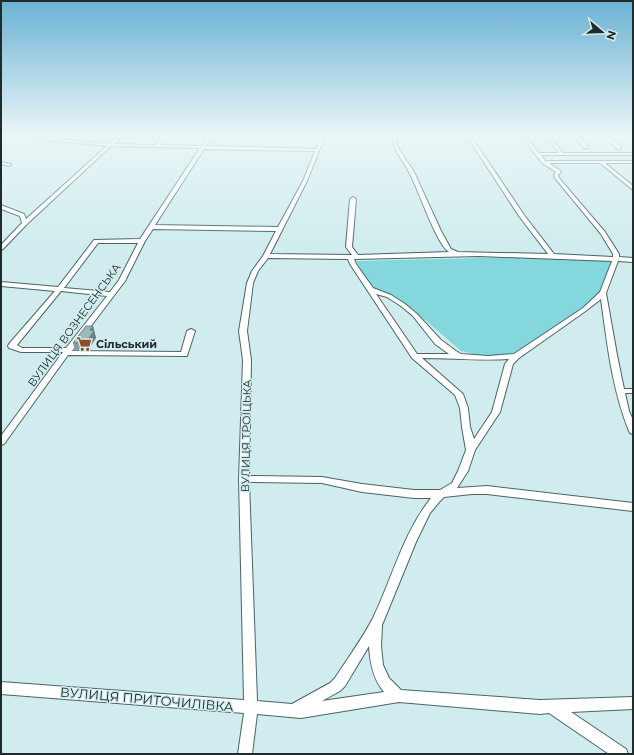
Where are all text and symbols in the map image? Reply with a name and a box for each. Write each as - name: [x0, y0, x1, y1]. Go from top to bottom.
- north arrow: [582, 12, 622, 52]
- text: N: [603, 29, 620, 42]
- street label: ВУЛИЦЯ ВОЗНЕСЕНСЬКА: [25, 260, 124, 389]
- supermarket icon: Сільський: [75, 335, 93, 353]
- place label: Сільський: [96, 337, 157, 351]
- street label: ВУЛИЦЯ ТРОЇЦЬКА: [238, 379, 254, 492]
- street label: ВУЛИЦЯ ПРИТОЧИЛІВКА: [60, 683, 235, 715]

